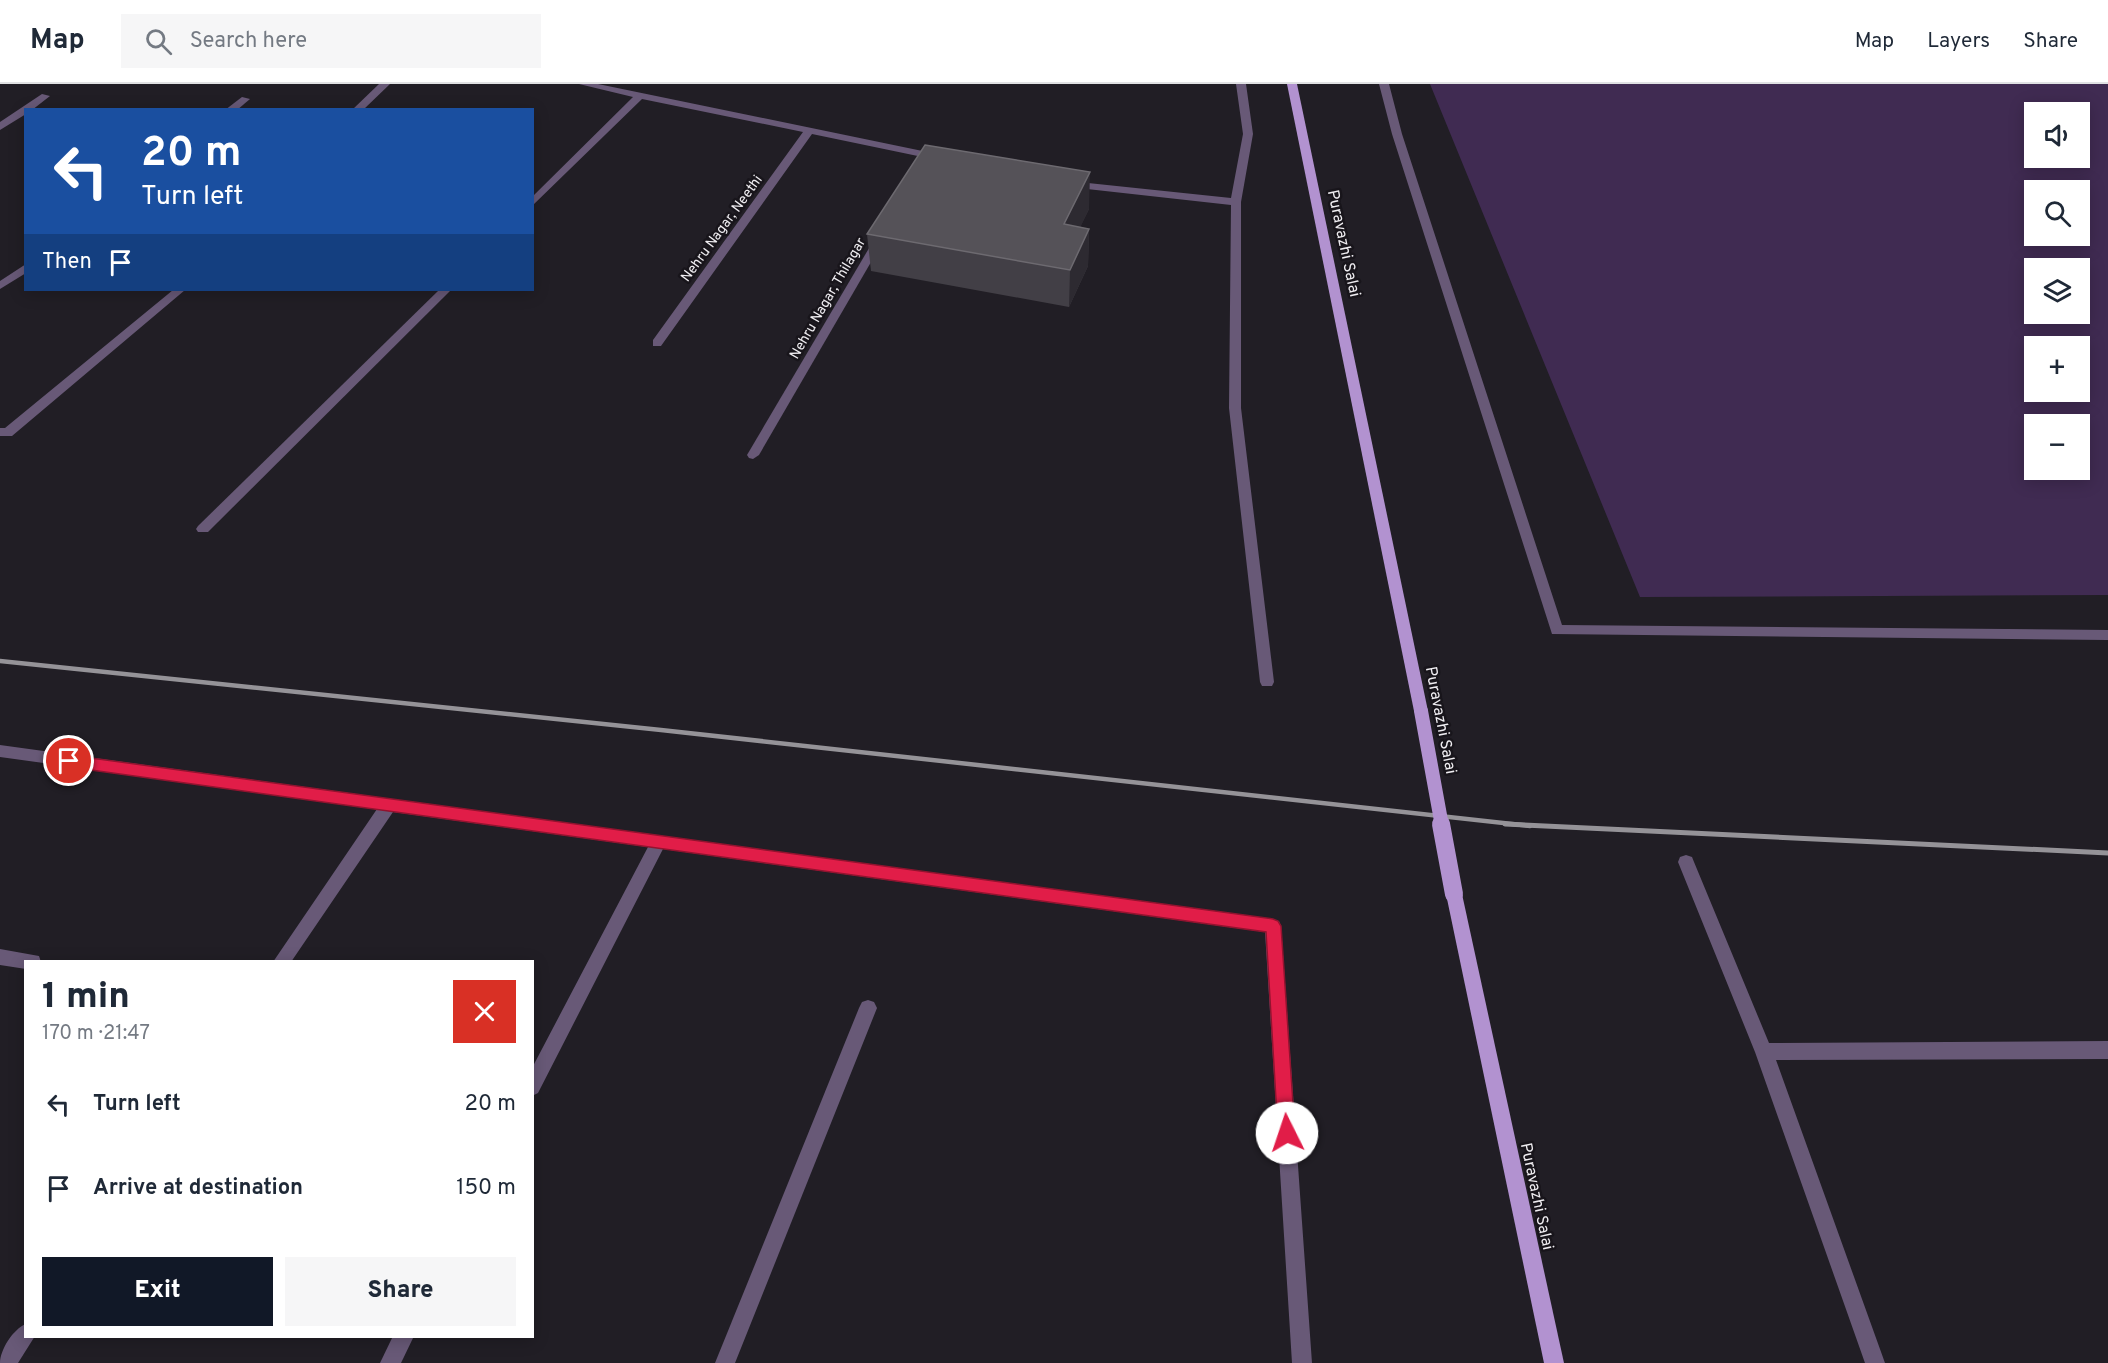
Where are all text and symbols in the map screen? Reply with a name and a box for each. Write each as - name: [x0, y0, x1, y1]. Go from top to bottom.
- search box: [121, 14, 541, 68]
- text: Map: [30, 23, 85, 59]
- icon: search: [142, 25, 175, 58]
- text: Search here: [190, 28, 307, 55]
- text: Map: [1855, 28, 1894, 55]
- text: Layers: [1927, 28, 1990, 55]
- text: Share: [2023, 28, 2078, 55]
- map controls: [2024, 102, 2090, 480]
- button: sound: [2024, 102, 2090, 168]
- text: 20 m: [141, 128, 242, 181]
- icon: left: [42, 132, 120, 210]
- street label: Nehru Nagar, Neethi: [678, 172, 767, 286]
- text: Turn left: [141, 180, 243, 214]
- button: search: [2024, 180, 2090, 246]
- street label: Puravazhi Salai: [1322, 188, 1364, 299]
- street label: Nehru Nagar, Thilagar: [787, 235, 870, 362]
- icon: arrive: [104, 246, 137, 279]
- text: Then: [42, 249, 92, 276]
- button: layers: [2024, 258, 2090, 324]
- button: +: [2024, 336, 2090, 402]
- button: −: [2024, 414, 2090, 480]
- street label: Puravazhi Salai: [1420, 665, 1460, 776]
- pin: [43, 735, 94, 786]
- icon: arrive: [52, 744, 85, 777]
- text: 1 min: [42, 975, 130, 1021]
- button: close: [453, 980, 516, 1043]
- text: 170 m · 21:47: [42, 1021, 150, 1047]
- icon: left: [42, 1088, 75, 1121]
- text: Turn left: [93, 1091, 181, 1118]
- text: 20 m: [465, 1091, 516, 1118]
- position arrow: [1255, 1101, 1319, 1165]
- street label: Puravazhi Salai: [1515, 1141, 1557, 1252]
- icon: arrive: [42, 1172, 75, 1205]
- text: Arrive at destination: [93, 1175, 303, 1202]
- text: 150 m: [456, 1175, 516, 1202]
- button: Exit: [42, 1257, 273, 1326]
- button: Share: [285, 1257, 516, 1326]

